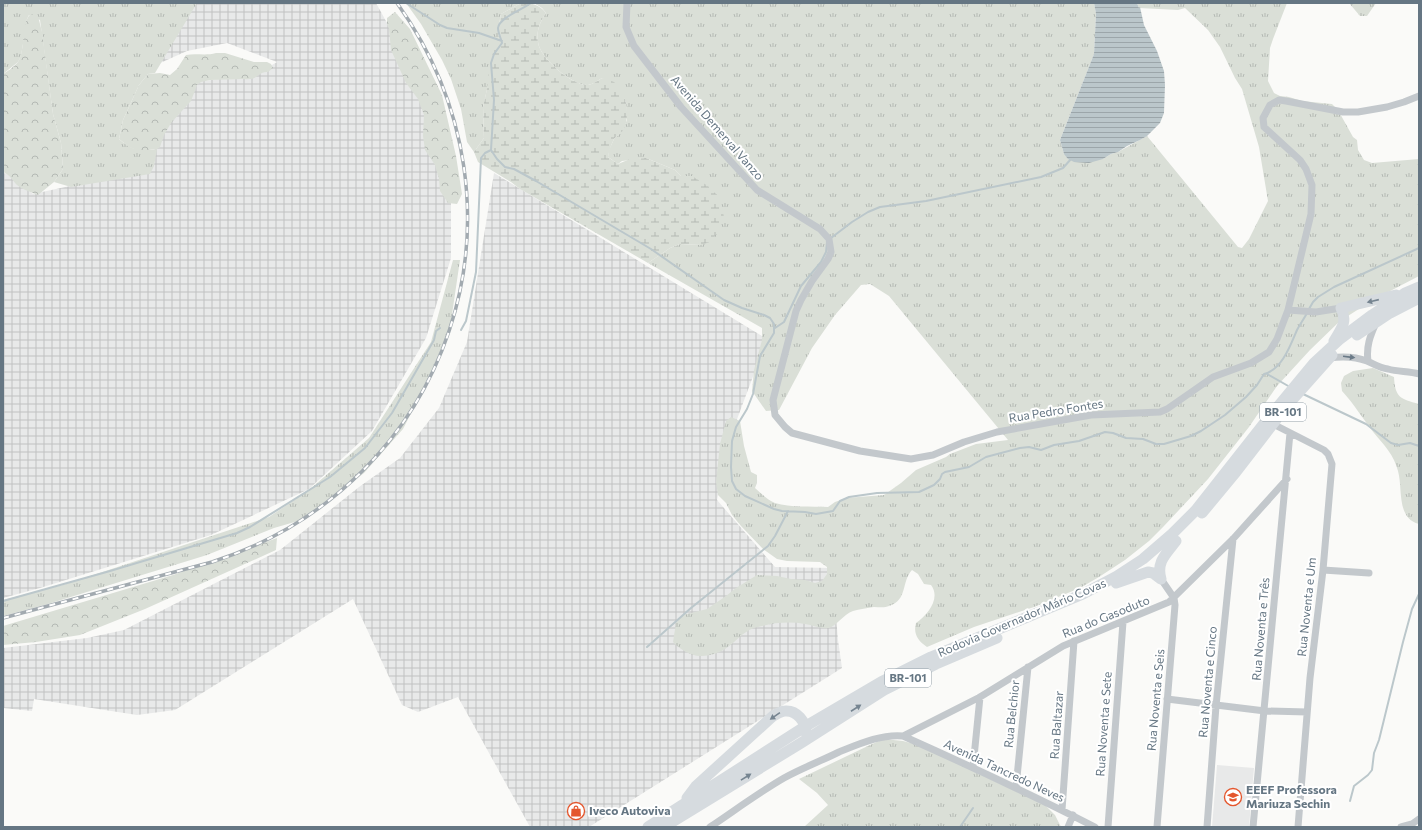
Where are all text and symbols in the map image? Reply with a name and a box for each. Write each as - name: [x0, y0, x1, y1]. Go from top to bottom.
- street label: Avenida Demerval Vanzo: [669, 72, 767, 182]
- one-way arrow: [1367, 298, 1379, 304]
- one-way arrow: [1343, 354, 1355, 360]
- street label: Rua Pedro Fontes: [1008, 396, 1104, 424]
- road number: BR-101: [1260, 403, 1306, 421]
- street label: Rua Noventa e Um: [1294, 557, 1318, 657]
- street label: Rodovia Governador Mário Covas: [935, 575, 1108, 659]
- street label: Rua Noventa e Três: [1249, 577, 1271, 681]
- street label: Rua do Gasoduto: [1060, 592, 1151, 640]
- street label: Rua Noventa e Cinco: [1195, 626, 1219, 738]
- street label: Rua Noventa e Seis: [1144, 648, 1166, 752]
- road number: BR-101: [885, 669, 931, 687]
- street label: Rua Noventa e Sete: [1092, 671, 1114, 777]
- street label: Rua Belchior: [1000, 679, 1022, 749]
- street label: Rua Baltazar: [1047, 690, 1065, 760]
- one-way arrow: [851, 704, 861, 712]
- one-way arrow: [770, 712, 780, 720]
- street label: Avenida Tancredo Neves: [942, 736, 1067, 804]
- one-way arrow: [740, 774, 752, 781]
- place label: EEEF Professora Mariuza Sechin: [1246, 782, 1337, 810]
- school or university icon: EEEF Professora Mariuza Sechin: [1223, 787, 1243, 807]
- shop icon: Iveco Autoviva: [566, 801, 586, 821]
- place label: Iveco Autoviva: [589, 803, 671, 817]

